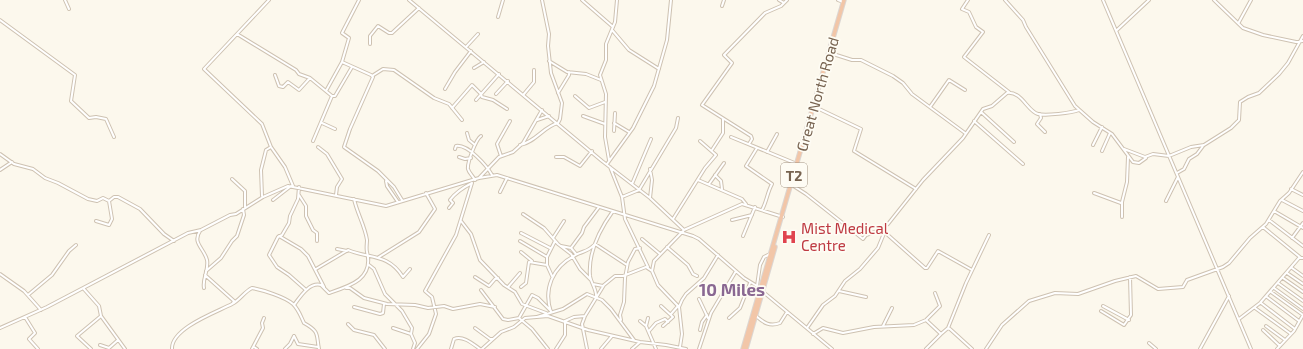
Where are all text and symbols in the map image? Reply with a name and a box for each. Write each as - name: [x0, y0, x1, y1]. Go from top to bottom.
- street label: Great North Road: [792, 35, 842, 153]
- road number: T2: [781, 163, 807, 187]
- place label: Mist Medical Centre: [801, 219, 889, 254]
- hospital icon: Mist Medical Centre: [780, 228, 798, 246]
- district label: 10 Miles: [699, 279, 765, 299]

